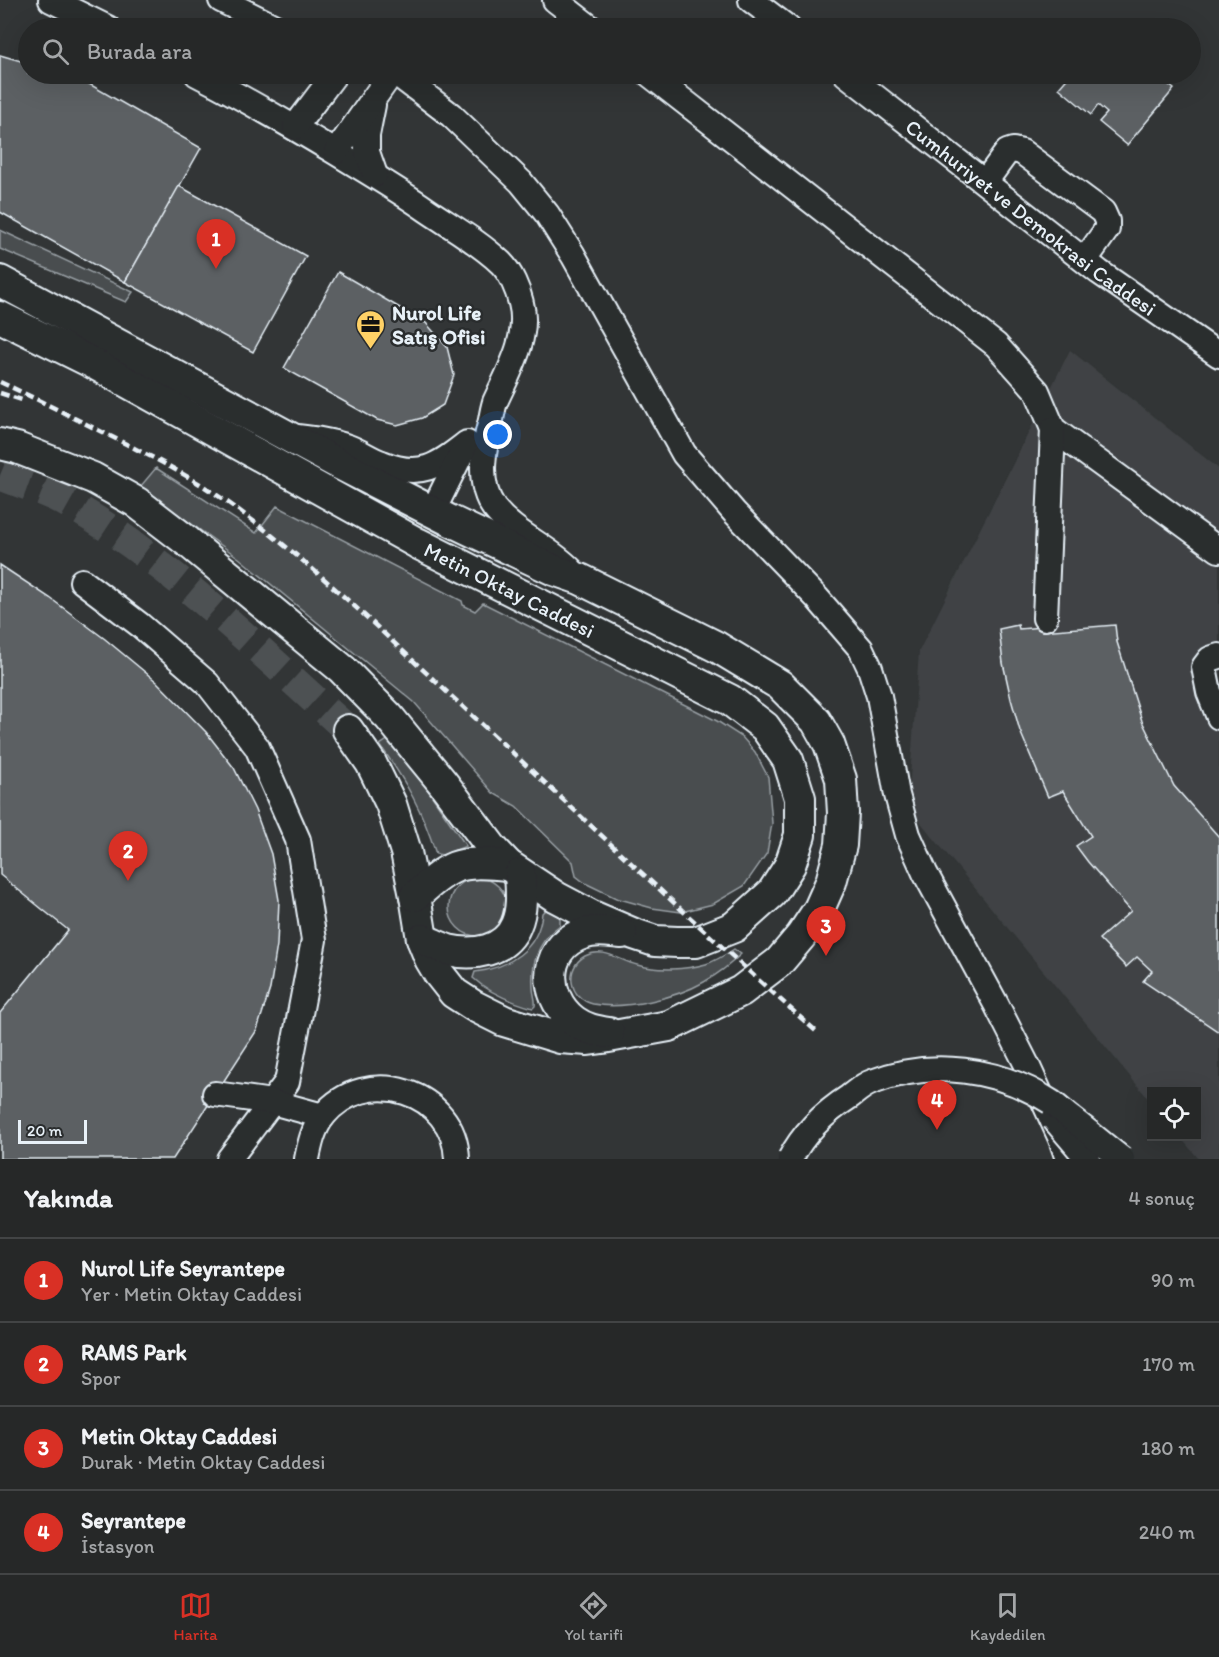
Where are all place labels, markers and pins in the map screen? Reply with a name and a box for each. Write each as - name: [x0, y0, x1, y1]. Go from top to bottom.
- pin: 1: [196, 220, 236, 269]
- place label: Nurol Life Satış Ofisi: [392, 300, 485, 350]
- office icon: Nurol Life Satış Ofisi: [355, 308, 387, 350]
- pin: 2: [108, 832, 148, 881]
- pin: 3: [806, 906, 846, 956]
- pin: 4: [918, 1080, 956, 1130]

